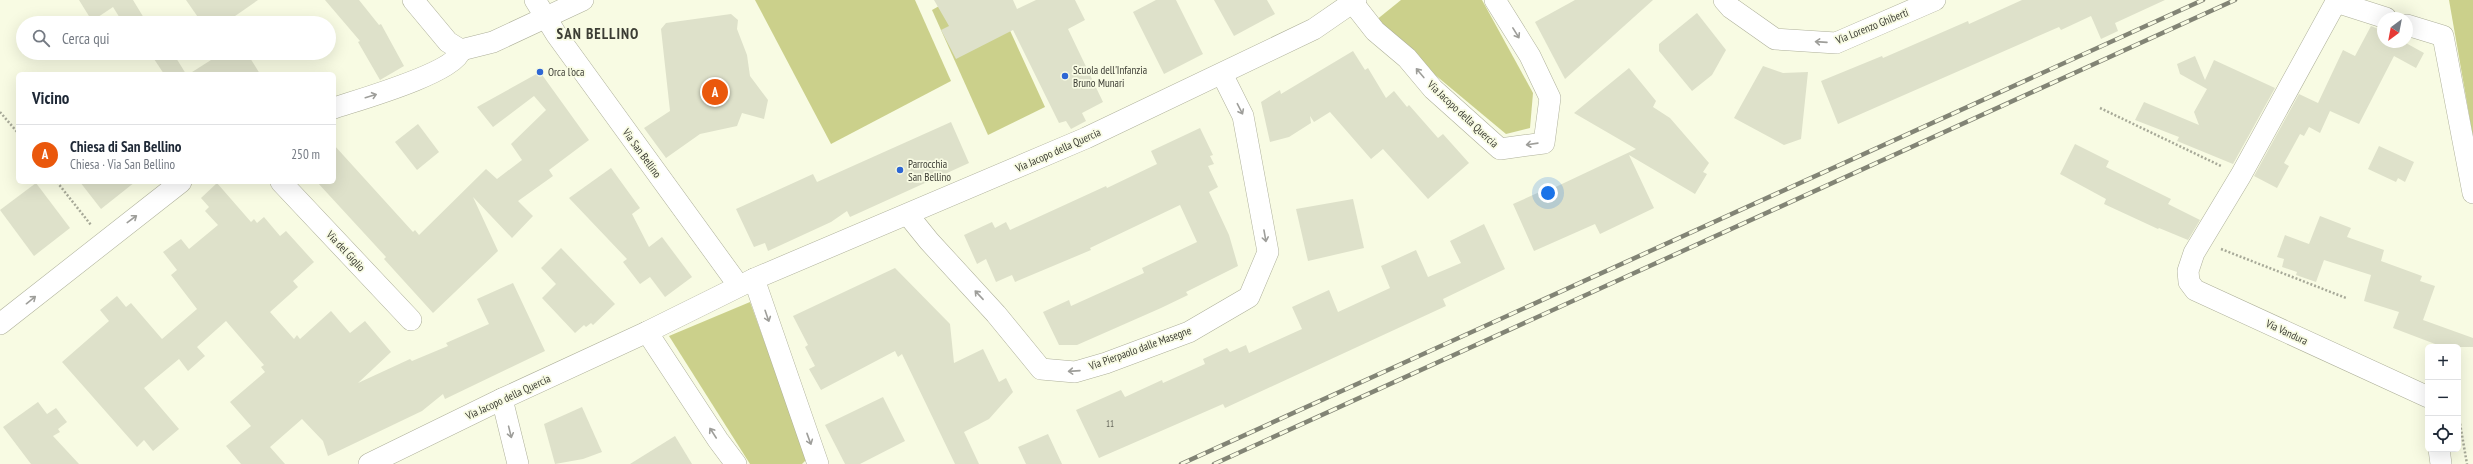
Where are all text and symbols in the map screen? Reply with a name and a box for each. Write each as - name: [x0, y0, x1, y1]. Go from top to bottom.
- street label: Via Lorenzo Ghiberti: [1833, 5, 1910, 47]
- north arrow: [2377, 12, 2413, 48]
- search box: [16, 16, 336, 60]
- district label: SAN BELLINO: [557, 24, 639, 43]
- icon: search: [30, 27, 52, 49]
- one-way arrow: [1512, 27, 1520, 39]
- text: Cerca qui: [62, 29, 110, 48]
- one-way arrow: [1815, 39, 1828, 46]
- place label: Scuola dell'Infanzia Bruno Munari: [1073, 63, 1147, 90]
- place label: Orca l'oca: [548, 65, 584, 79]
- marker: Orca l'oca: [535, 67, 545, 77]
- one-way arrow: [1415, 67, 1424, 78]
- marker: Scuola dell'Infanzia Bruno Munari: [1060, 71, 1070, 81]
- pin: A: [702, 77, 728, 107]
- street label: Via Jacopo della Quercia: [1424, 77, 1501, 150]
- text: Vicino: [32, 87, 69, 109]
- one-way arrow: [365, 92, 378, 99]
- one-way arrow: [1236, 103, 1244, 115]
- street label: Via San Bellino: [619, 125, 665, 180]
- street label: Via Jacopo della Quercia: [1012, 125, 1103, 175]
- text: Chiesa di San Bellino: [70, 137, 181, 156]
- one-way arrow: [1526, 140, 1539, 148]
- text: A: [42, 146, 48, 163]
- text: 250 m: [291, 146, 320, 163]
- text: Chiesa · Via San Bellino: [70, 156, 175, 173]
- place label: Parrocchia San Bellino: [908, 157, 951, 184]
- marker: Parrocchia San Bellino: [895, 165, 905, 175]
- your location: [1538, 183, 1558, 203]
- one-way arrow: [127, 214, 138, 223]
- street label: Via del Giglio: [323, 227, 369, 274]
- one-way arrow: [1261, 229, 1269, 242]
- one-way arrow: [974, 290, 983, 300]
- one-way arrow: [25, 295, 36, 304]
- one-way arrow: [764, 309, 771, 322]
- street label: Via Vandura: [2263, 316, 2310, 348]
- street label: Via Pierpaolo dalle Masegne: [1086, 323, 1193, 373]
- map controls: [2425, 344, 2461, 452]
- button: +: [2425, 344, 2461, 380]
- one-way arrow: [1068, 367, 1081, 374]
- street label: Via Jacopo della Quercia: [463, 371, 553, 423]
- button: −: [2425, 380, 2461, 416]
- button: locate: [2425, 416, 2461, 452]
- house number: 11: [1106, 418, 1114, 429]
- one-way arrow: [507, 425, 514, 438]
- one-way arrow: [708, 427, 717, 438]
- one-way arrow: [806, 433, 814, 445]

